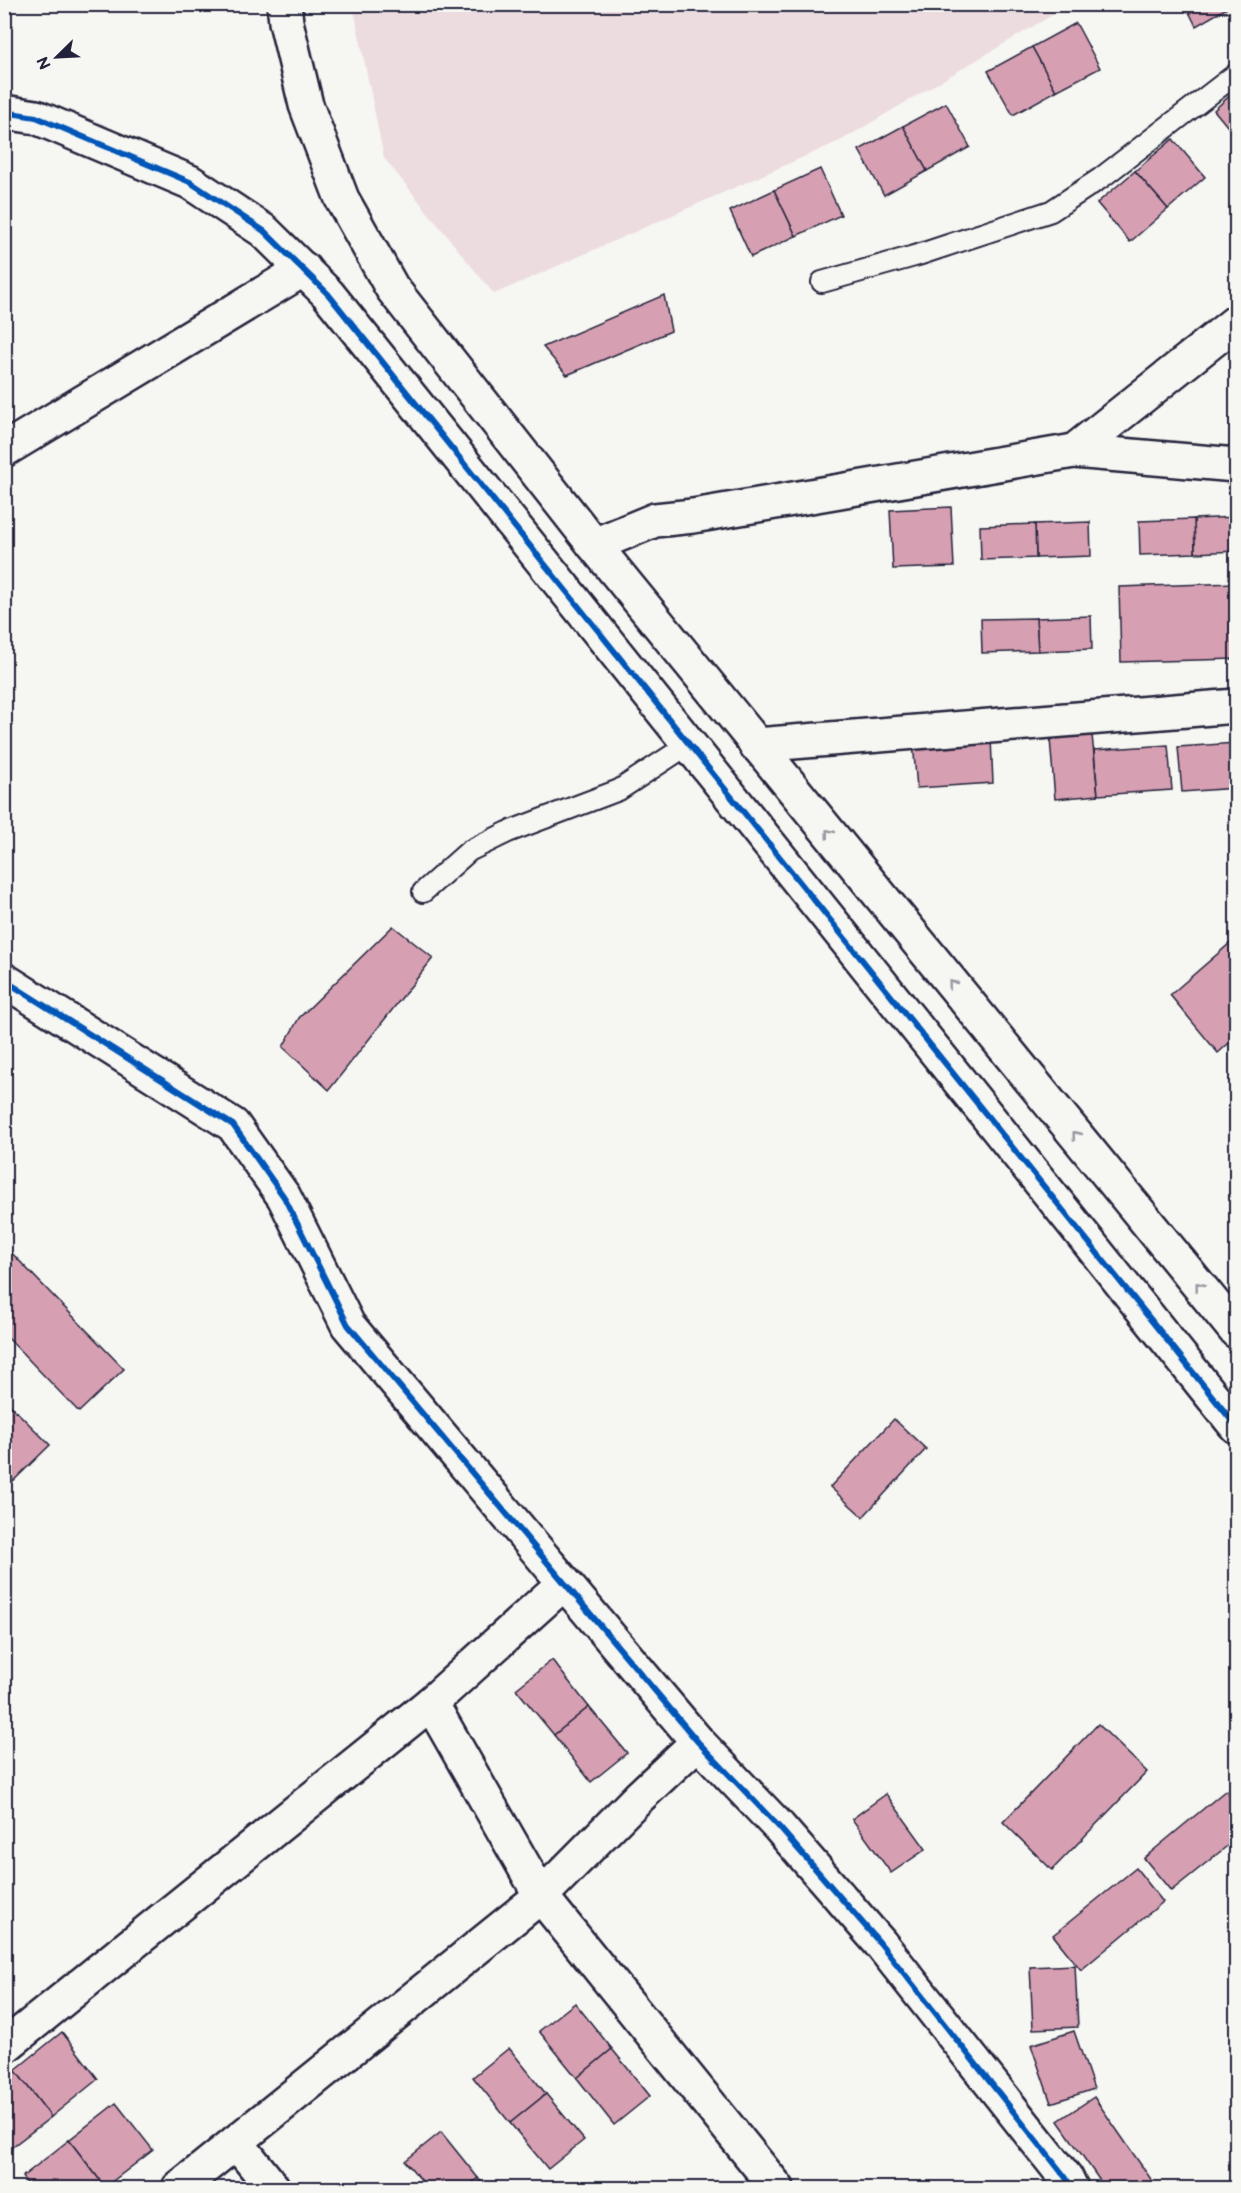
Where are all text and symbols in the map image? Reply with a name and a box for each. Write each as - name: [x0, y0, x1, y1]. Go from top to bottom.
- north arrow: [27, 27, 87, 87]
- text: N: [34, 53, 56, 72]
- one-way arrow: [825, 829, 836, 840]
- one-way arrow: [949, 980, 960, 991]
- one-way arrow: [1072, 1131, 1083, 1142]
- one-way arrow: [1196, 1281, 1207, 1292]

